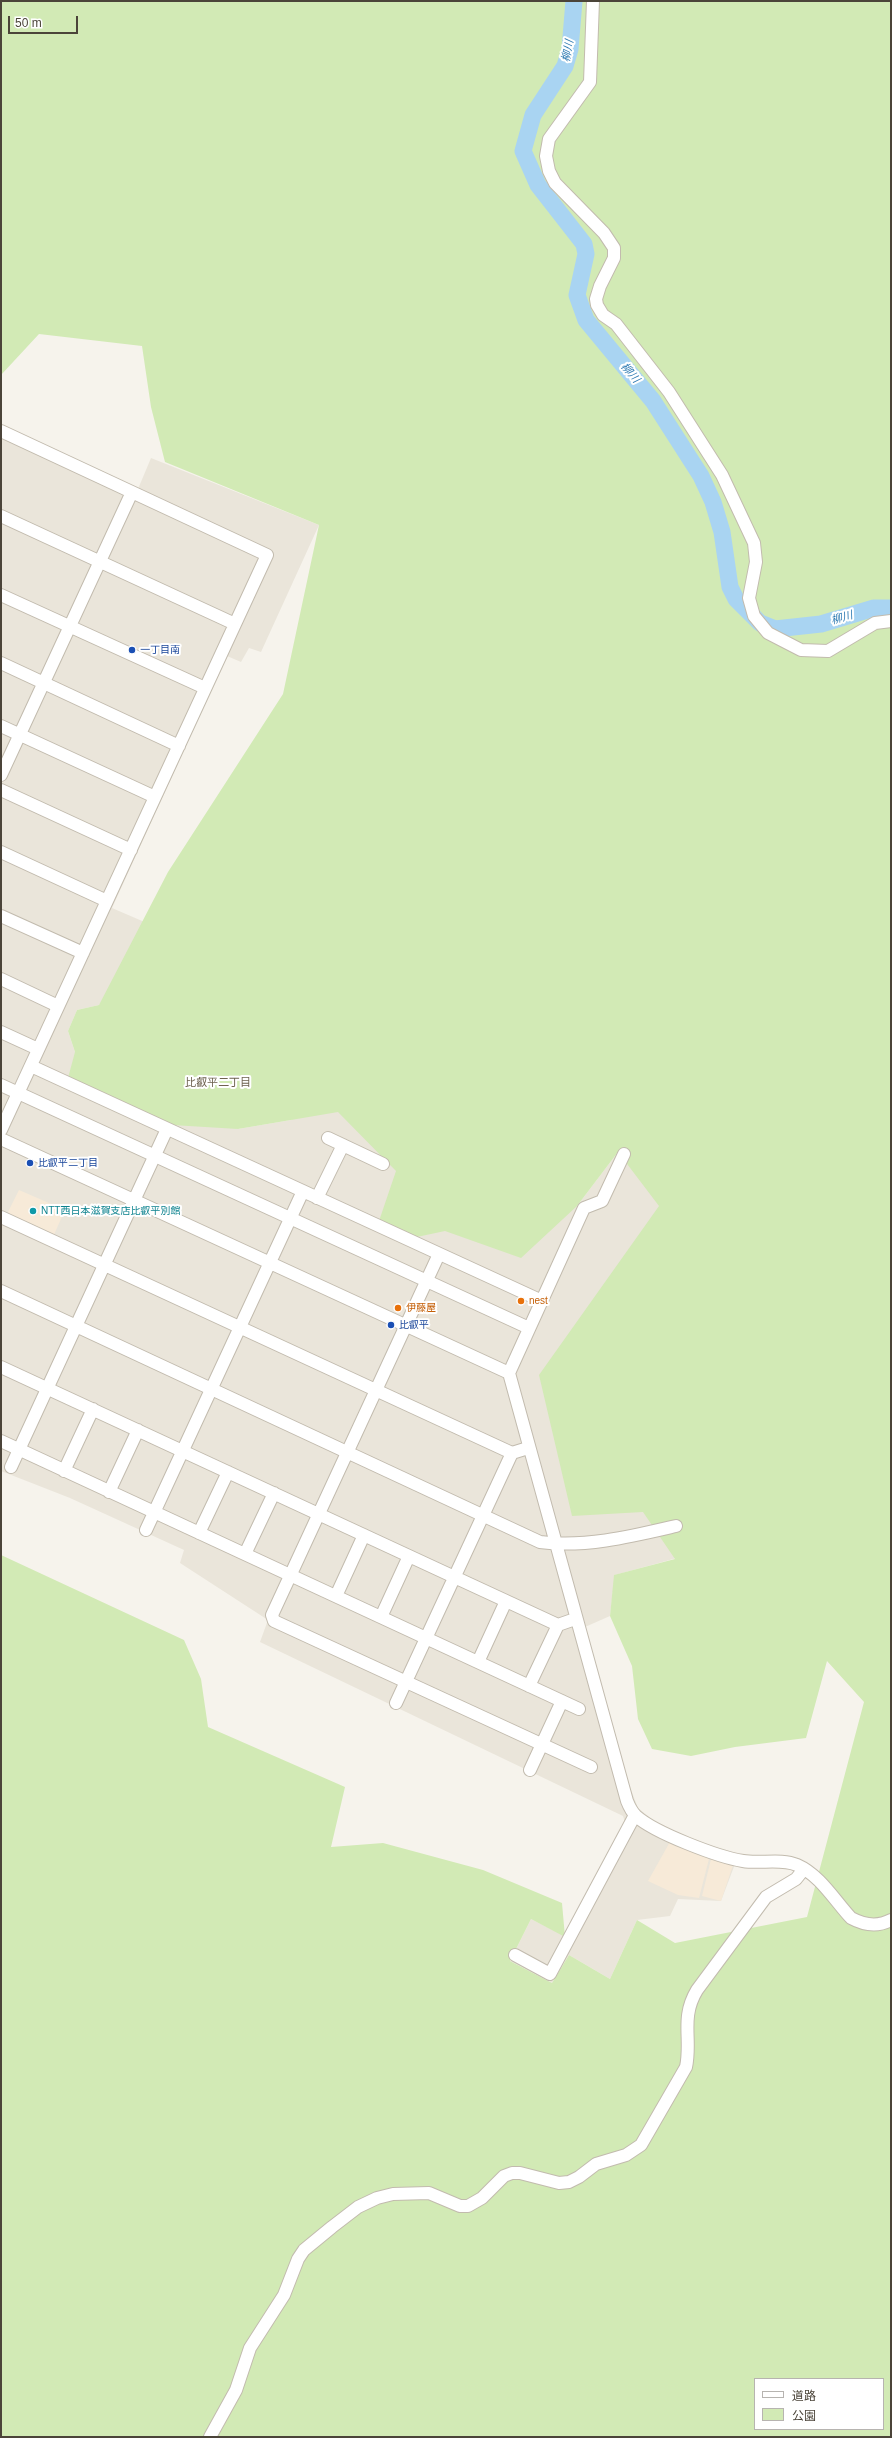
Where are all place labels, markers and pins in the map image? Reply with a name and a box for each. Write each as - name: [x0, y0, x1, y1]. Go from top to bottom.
- place label: 一丁目南: [140, 644, 180, 656]
- marker: 一丁目南: [127, 645, 137, 655]
- place label: 比叡平二丁目: [38, 1157, 98, 1169]
- marker: 比叡平二丁目: [25, 1158, 35, 1168]
- place label: NTT西日本滋賀支店比叡平別館: [41, 1205, 180, 1217]
- marker: NTT西日本滋賀支店比叡平別館: [28, 1206, 38, 1216]
- place label: nest: [529, 1295, 548, 1307]
- marker: nest: [516, 1296, 526, 1306]
- place label: 伊藤屋: [406, 1302, 436, 1314]
- marker: 伊藤屋: [393, 1303, 403, 1313]
- place label: 比叡平: [399, 1319, 429, 1331]
- marker: 比叡平: [386, 1320, 396, 1330]

